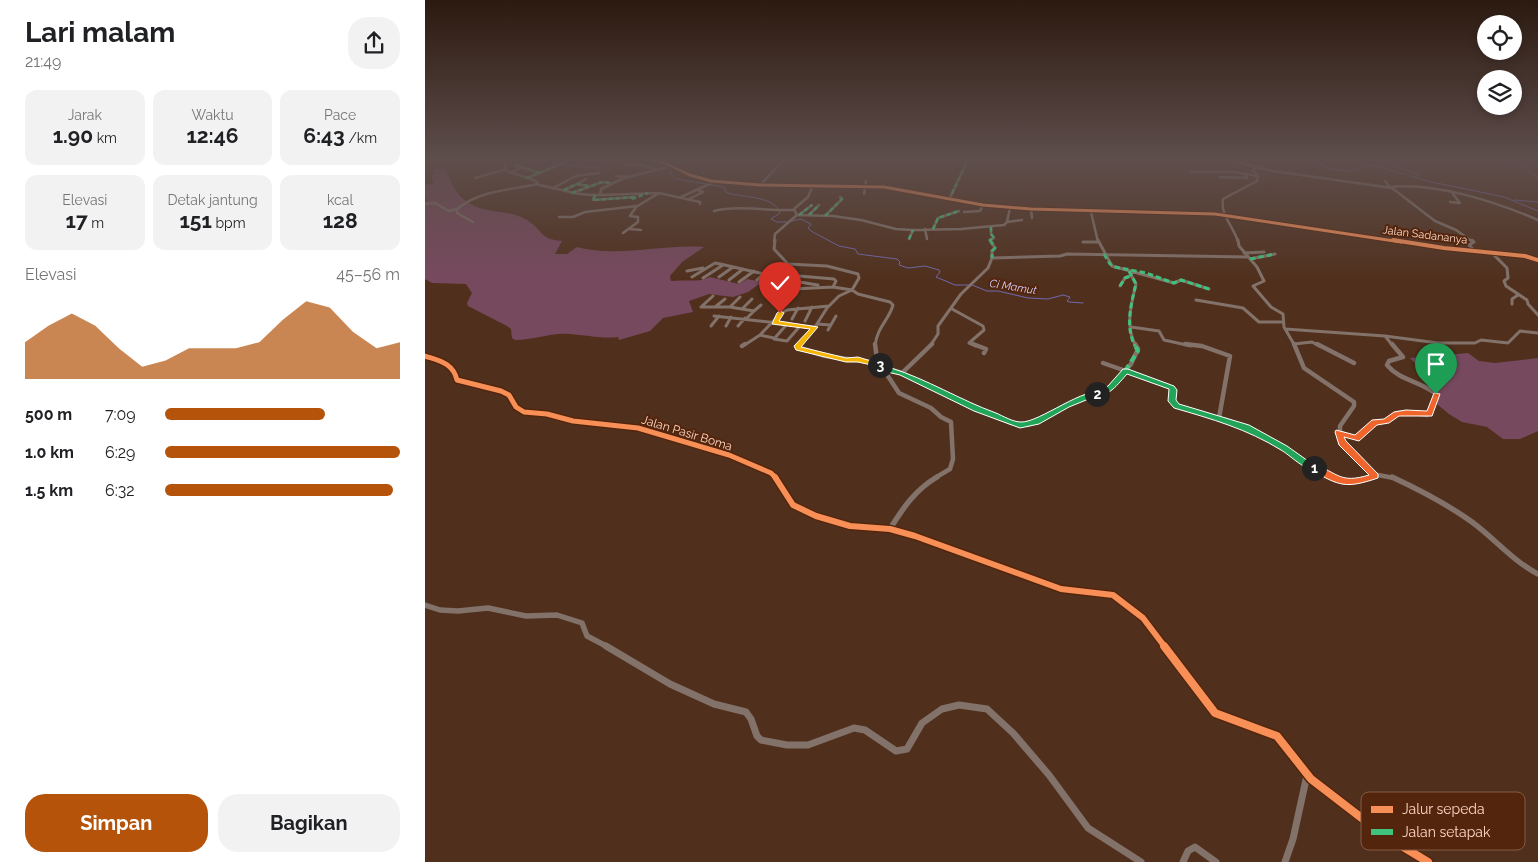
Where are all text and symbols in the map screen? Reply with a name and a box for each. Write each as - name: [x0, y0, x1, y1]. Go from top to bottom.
- map controls: [1477, 15, 1522, 115]
- button: locate: [1477, 15, 1522, 60]
- text: Lari malam: [25, 16, 175, 49]
- button: share: [348, 17, 400, 69]
- text: 21:49: [25, 52, 61, 71]
- button: layers: [1477, 70, 1522, 115]
- text: Jarak: [68, 107, 102, 123]
- text: Waktu: [192, 107, 233, 123]
- text: Pace: [324, 107, 356, 123]
- text: 1.90: [53, 123, 93, 148]
- text: 12:46: [186, 123, 239, 148]
- text: 6:43: [303, 123, 345, 148]
- text: km: [93, 130, 117, 146]
- text: /km: [345, 130, 377, 146]
- text: Elevasi: [62, 192, 107, 208]
- text: Detak jantung: [167, 192, 258, 208]
- text: kcal: [327, 192, 353, 208]
- text: 17: [66, 208, 88, 233]
- text: 151: [179, 208, 212, 233]
- text: 128: [323, 208, 358, 233]
- text: m: [88, 215, 104, 231]
- text: bpm: [212, 215, 246, 231]
- street label: Jalan Sadananya: [1382, 223, 1468, 247]
- pin: [759, 262, 801, 313]
- text: Elevasi: [25, 265, 77, 284]
- text: 45–56 m: [336, 265, 400, 284]
- icon: check: [766, 269, 794, 297]
- water label: Ci Mamut: [989, 277, 1038, 297]
- pin: [1415, 343, 1457, 394]
- icon: arrive: [1422, 350, 1450, 378]
- pin: 3: [867, 352, 893, 378]
- text: 3: [877, 357, 884, 373]
- pin: 2: [1085, 382, 1109, 406]
- text: 2: [1094, 386, 1101, 402]
- text: 500 m: [25, 405, 72, 424]
- text: 7:09: [105, 405, 136, 424]
- street label: Jalan Pasir Boma: [640, 413, 734, 453]
- text: 1.0 km: [25, 443, 74, 462]
- text: 6:29: [105, 443, 135, 462]
- pin: 1: [1301, 456, 1327, 480]
- text: 1: [1311, 460, 1318, 476]
- text: 1.5 km: [25, 481, 73, 500]
- text: 6:32: [105, 481, 135, 500]
- legend: [1361, 792, 1525, 850]
- button: Simpan: [25, 794, 208, 852]
- button: Bagikan: [218, 794, 400, 852]
- text: Jalur sepeda: [1402, 801, 1485, 817]
- text: Jalan setapak: [1402, 824, 1491, 840]

